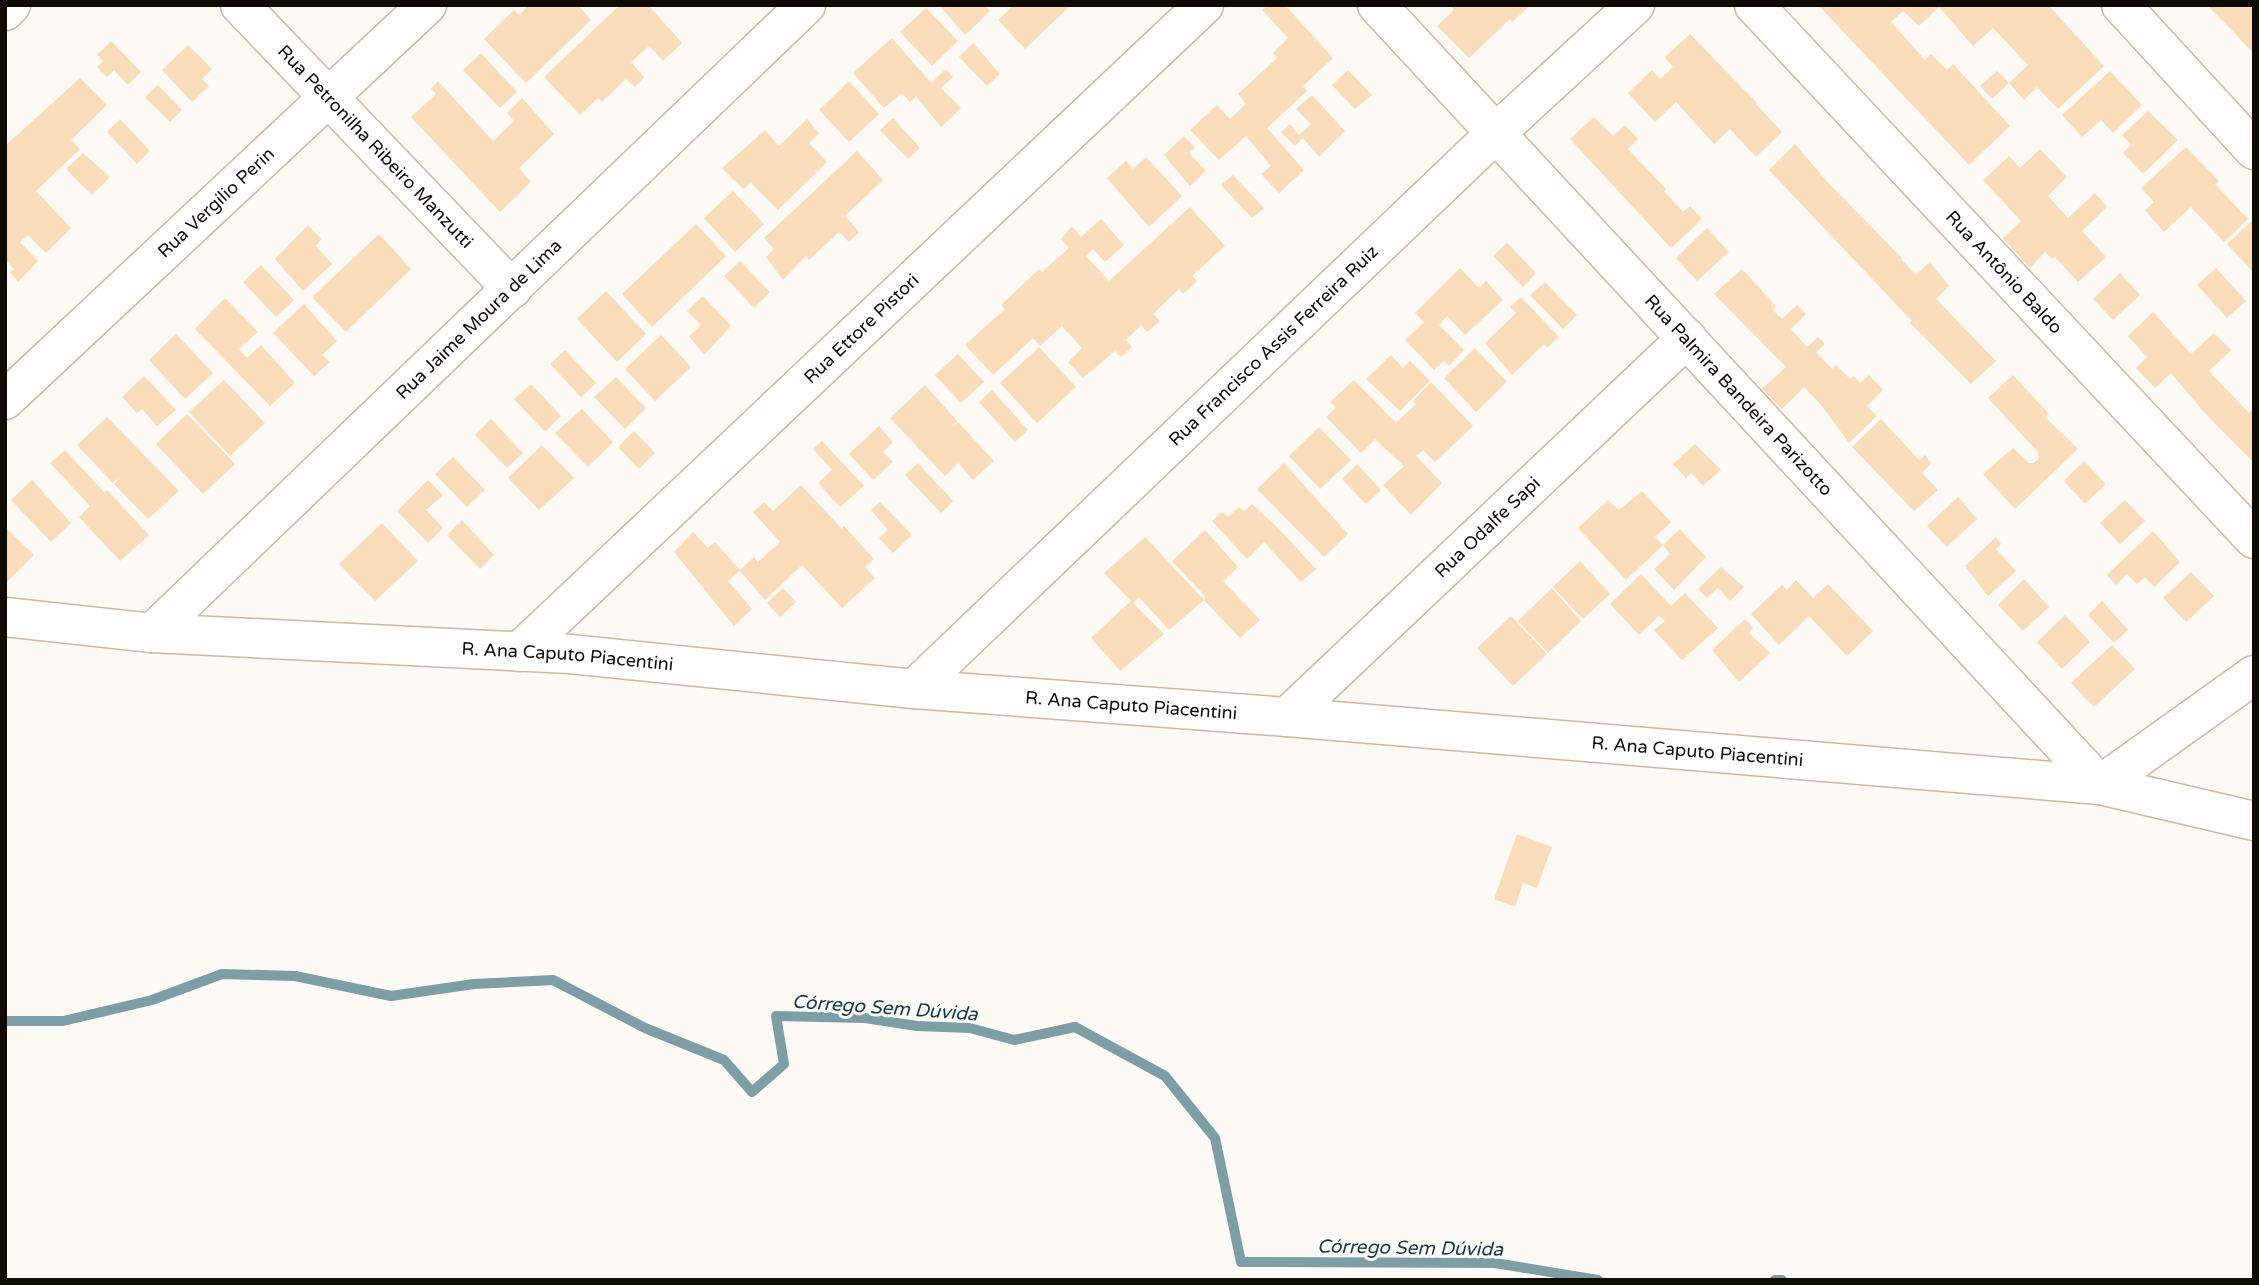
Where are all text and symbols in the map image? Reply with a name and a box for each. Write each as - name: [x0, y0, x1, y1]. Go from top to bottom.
- street label: Rua Petronilha Ribeiro Manzutti: [273, 40, 478, 253]
- street label: Rua Vergílio Perin: [153, 143, 279, 262]
- street label: Rua Antônio Baldo: [1941, 206, 2067, 338]
- street label: Rua Jaime Moura de Lima: [391, 235, 566, 404]
- street label: Rua Francisco Assis Ferreira Ruiz: [1164, 241, 1383, 451]
- street label: Rua Ettore Pistori: [799, 269, 923, 388]
- street label: Rua Palmira Bandeira Parizotto: [1640, 290, 1837, 500]
- street label: Rua Odalfe Sapi: [1430, 472, 1545, 582]
- street label: R. Ana Caputo Piacentini: [461, 638, 674, 675]
- street label: R. Ana Caputo Piacentini: [1024, 686, 1238, 724]
- street label: R. Ana Caputo Piacentini: [1591, 732, 1804, 771]
- water label: Córrego Sem Dúvida: [791, 991, 980, 1026]
- water label: Córrego Sem Dúvida: [1317, 1235, 1504, 1261]

